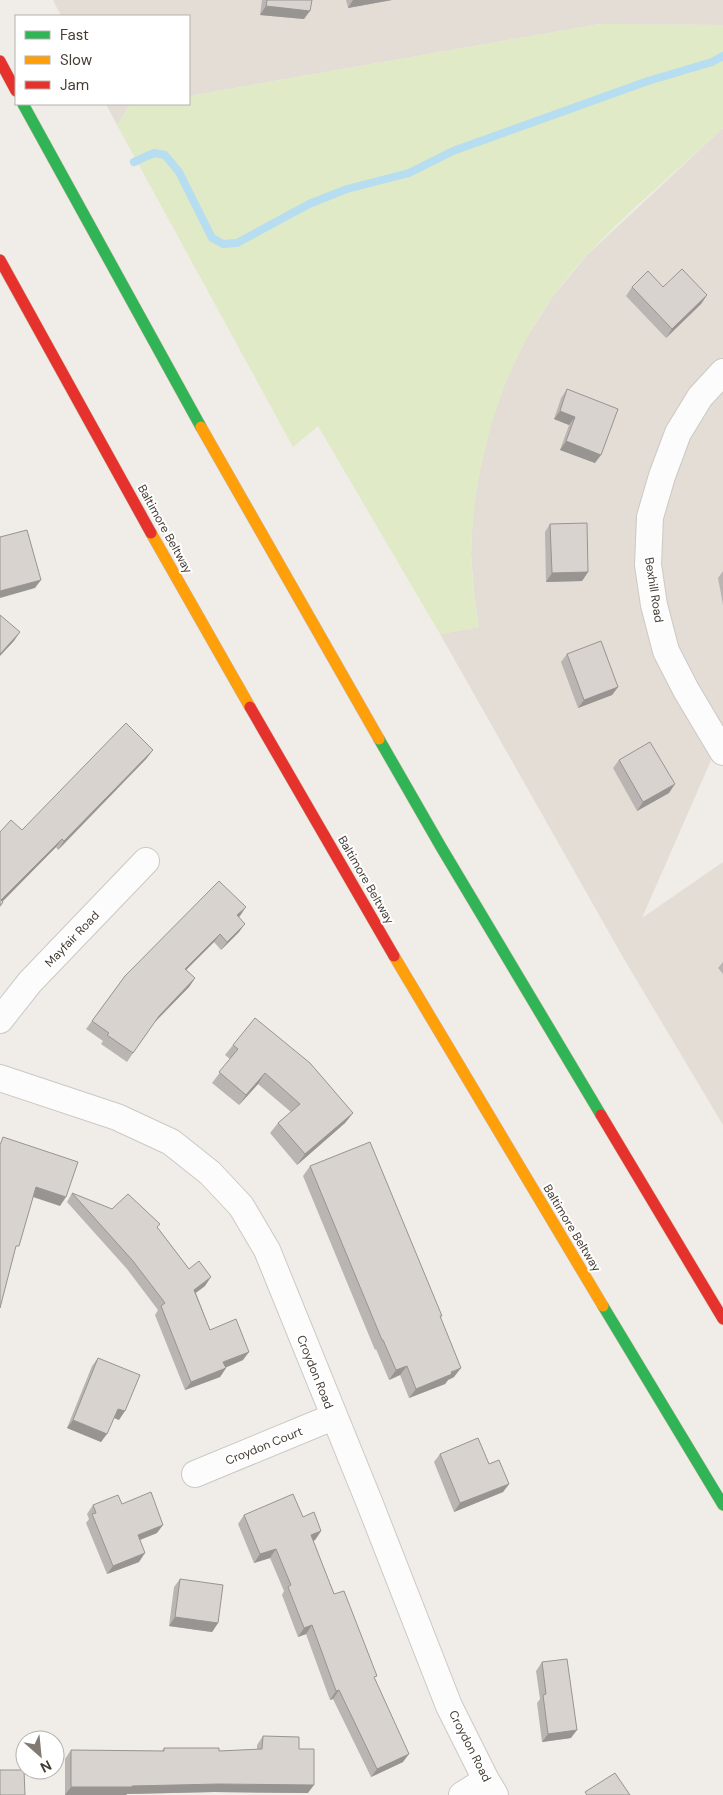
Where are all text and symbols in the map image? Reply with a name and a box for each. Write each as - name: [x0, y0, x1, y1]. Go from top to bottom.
- legend: [15, 15, 190, 105]
- text: Fast: [60, 25, 89, 45]
- text: Slow: [60, 50, 93, 70]
- text: Jam: [60, 75, 89, 95]
- street label: Baltimore Beltway: [134, 482, 196, 577]
- street label: Bexhill Road: [641, 556, 667, 624]
- street label: Baltimore Beltway: [334, 833, 398, 927]
- street label: Mayfair Road: [41, 908, 103, 970]
- street label: Baltimore Beltway: [540, 1181, 605, 1275]
- street label: Croydon Road: [293, 1333, 337, 1411]
- street label: Croydon Court: [223, 1423, 305, 1469]
- street label: Croydon Road: [445, 1708, 495, 1784]
- north arrow: [15, 1730, 65, 1780]
- text: N: [37, 1756, 55, 1777]

